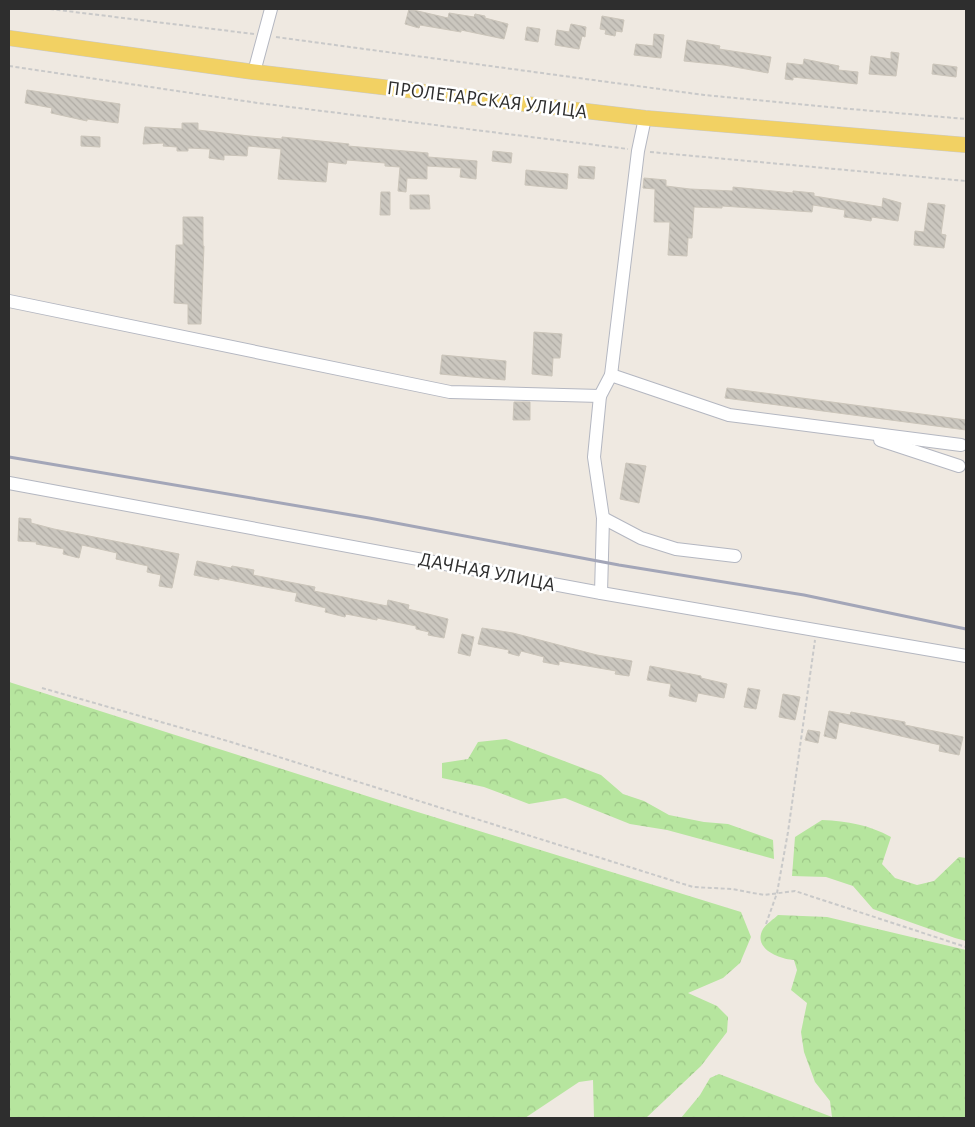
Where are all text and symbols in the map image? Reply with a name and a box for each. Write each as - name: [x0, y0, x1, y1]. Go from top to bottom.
- street label: ПРОЛЕТАРСКАЯ УЛИЦА: [386, 78, 588, 122]
- street label: ДАЧНАЯ УЛИЦА: [417, 549, 557, 595]

